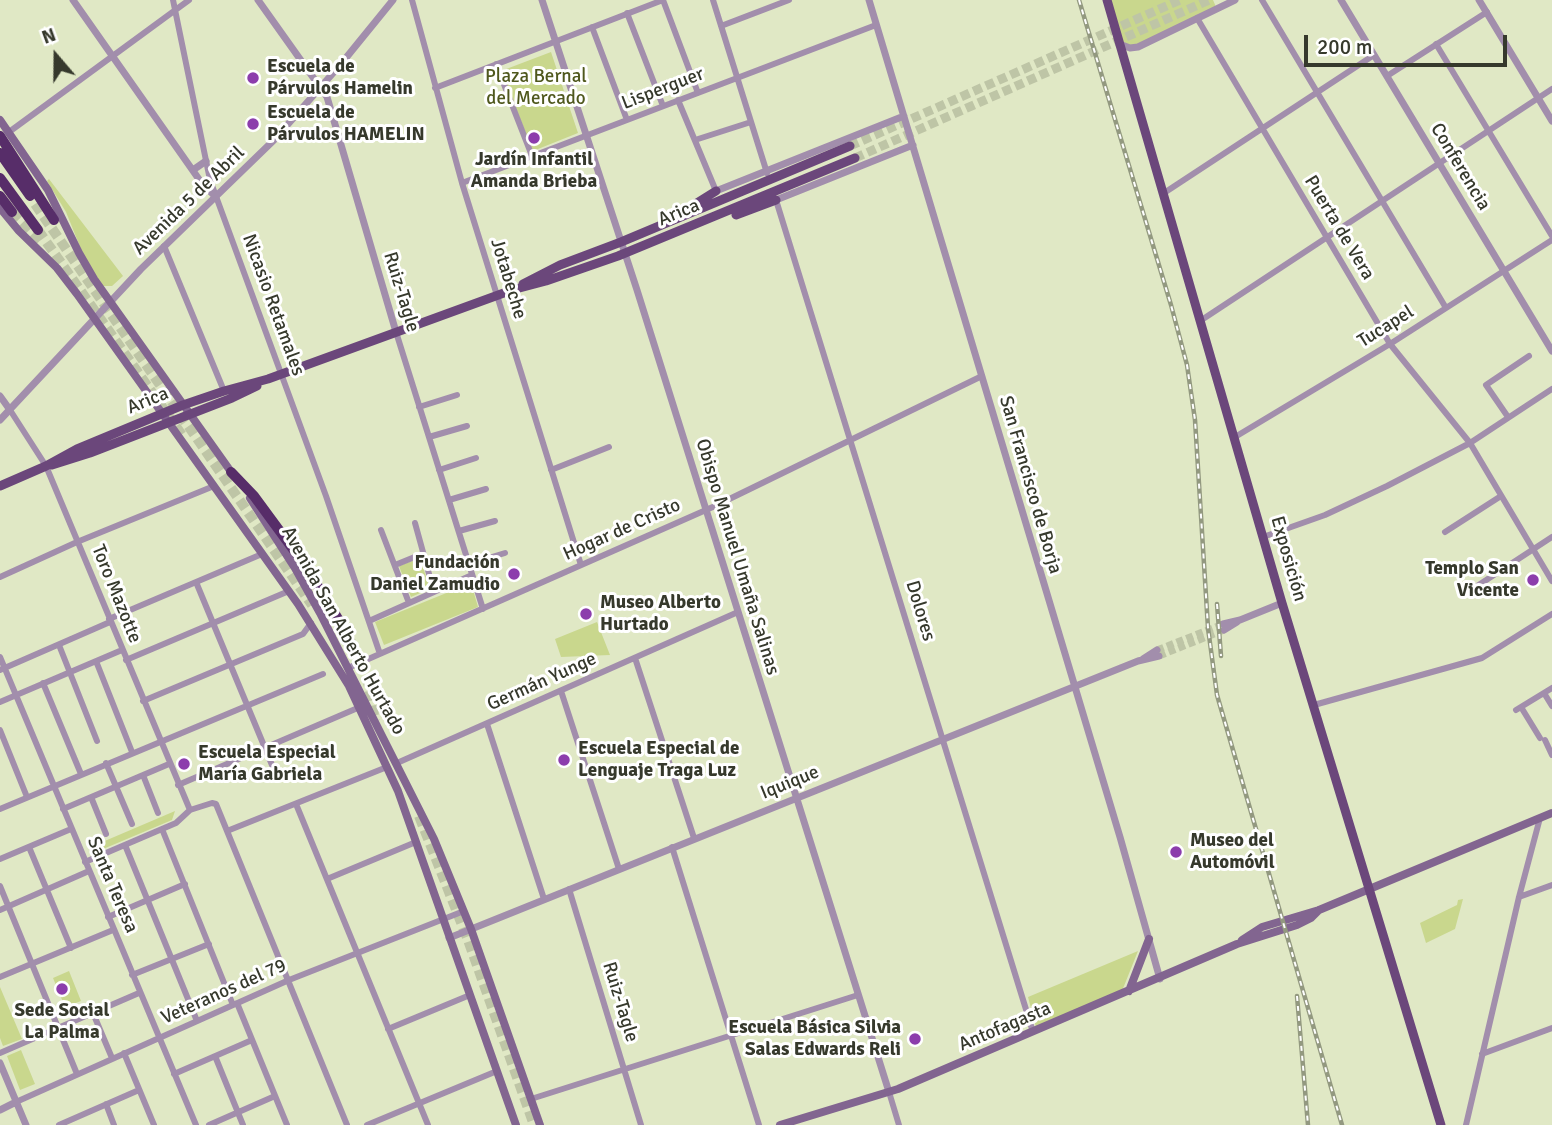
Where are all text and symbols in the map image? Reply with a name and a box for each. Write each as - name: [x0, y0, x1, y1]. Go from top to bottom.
- north arrow: [21, 21, 91, 91]
- scale bar: [1307, 21, 1510, 65]
- text: N: [39, 23, 59, 50]
- text: 200 m: [1317, 34, 1372, 60]
- place label: Escuela de Párvulos Hamelin: [267, 56, 413, 100]
- street label: Lisperguer: [619, 63, 707, 115]
- park label: Plaza Bernal del Mercado: [485, 66, 587, 110]
- marker: Escuela de Párvulos Hamelin: [245, 70, 261, 86]
- place label: Escuela de Párvulos HAMELIN: [267, 102, 425, 146]
- marker: Escuela de Párvulos HAMELIN: [245, 116, 261, 132]
- street label: Conferencia: [1425, 119, 1495, 215]
- marker: Jardín Infantil Amanda Brieba: [526, 130, 542, 146]
- street label: Avenida 5 de Abril: [128, 142, 250, 260]
- place label: Jardín Infantil Amanda Brieba: [471, 149, 597, 193]
- street label: Puerta de Vera: [1299, 172, 1379, 284]
- street label: Arica: [655, 194, 703, 232]
- street label: Nicasio Retamales: [237, 231, 309, 379]
- street label: Jotabeche: [485, 236, 531, 322]
- street label: Ruiz-Tagle: [378, 249, 424, 335]
- street label: Tucapel: [1354, 301, 1418, 353]
- street label: Arica: [124, 382, 172, 420]
- street label: San Francisco de Borja: [994, 393, 1066, 577]
- street label: Obispo Manuel Umaña Salinas: [690, 436, 784, 678]
- street label: Hogar de Cristo: [560, 494, 684, 566]
- street label: Exposición: [1265, 514, 1311, 604]
- street label: Avenida San Alberto Hurtado: [276, 523, 410, 739]
- street label: Toro Mazotte: [86, 542, 146, 646]
- place label: Fundación Daniel Zamudio: [370, 552, 500, 596]
- place label: Templo San Vicente: [1425, 558, 1519, 602]
- marker: Fundación Daniel Zamudio: [506, 566, 522, 582]
- marker: Templo San Vicente: [1525, 572, 1541, 588]
- street label: Dolores: [900, 578, 940, 644]
- place label: Museo Alberto Hurtado: [600, 592, 721, 636]
- marker: Museo Alberto Hurtado: [578, 606, 594, 622]
- street label: Germán Yunge: [484, 648, 600, 716]
- place label: Escuela Especial de Lenguaje Traga Luz: [578, 738, 739, 782]
- place label: Escuela Especial María Gabriela: [198, 742, 336, 786]
- marker: Escuela Especial de Lenguaje Traga Luz: [556, 752, 572, 768]
- marker: Escuela Especial María Gabriela: [176, 756, 192, 772]
- street label: Iquique: [757, 761, 823, 805]
- place label: Museo del Automóvil: [1190, 830, 1275, 874]
- street label: Santa Teresa: [82, 833, 142, 937]
- marker: Museo del Automóvil: [1168, 844, 1184, 860]
- street label: Veteranos del 79: [158, 954, 290, 1030]
- street label: Ruiz-Tagle: [597, 959, 643, 1045]
- marker: Sede Social La Palma: [54, 981, 70, 997]
- street label: Antofagasta: [955, 997, 1055, 1057]
- place label: Sede Social La Palma: [15, 1000, 109, 1044]
- place label: Escuela Básica Silvia Salas Edwards Reli: [728, 1017, 901, 1061]
- marker: Escuela Básica Silvia Salas Edwards Reli: [907, 1031, 923, 1047]

